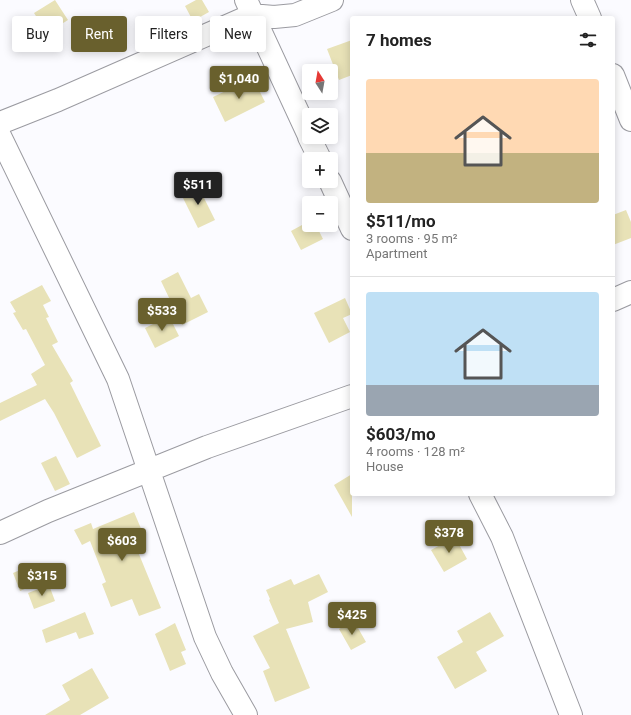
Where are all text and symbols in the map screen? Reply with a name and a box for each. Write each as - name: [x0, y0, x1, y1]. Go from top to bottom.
- chip: Buy: [12, 16, 63, 52]
- chip: Rent: [71, 16, 127, 52]
- chip: Filters: [135, 16, 202, 52]
- chip: New: [210, 16, 266, 52]
- icon: filters: [577, 29, 599, 51]
- text: 7 homes: [366, 30, 432, 50]
- north arrow: [302, 64, 338, 100]
- map controls: [302, 64, 338, 232]
- pin: $1,040: [206, 66, 272, 100]
- text: $1,040: [219, 71, 259, 86]
- icon: home: [447, 105, 519, 177]
- button: layers: [302, 108, 338, 144]
- button: +: [302, 152, 338, 188]
- pin: $511: [174, 172, 222, 206]
- text: $511: [183, 177, 213, 192]
- button: −: [302, 196, 338, 232]
- text: $511/mo: [366, 211, 436, 231]
- text: 3 rooms · 95 m²: [366, 231, 458, 246]
- text: Apartment: [366, 246, 428, 261]
- pin: $533: [138, 298, 186, 332]
- text: $533: [147, 303, 177, 318]
- icon: home: [447, 318, 519, 390]
- text: $603/mo: [366, 424, 436, 444]
- text: 4 rooms · 128 m²: [366, 444, 465, 459]
- text: House: [366, 459, 403, 474]
- pin: $378: [425, 520, 473, 554]
- text: $378: [434, 525, 464, 540]
- pin: $603: [98, 528, 146, 562]
- text: $603: [107, 533, 137, 548]
- pin: $315: [18, 563, 66, 597]
- text: $315: [27, 568, 57, 583]
- pin: $425: [328, 602, 376, 636]
- text: $425: [337, 607, 367, 622]

